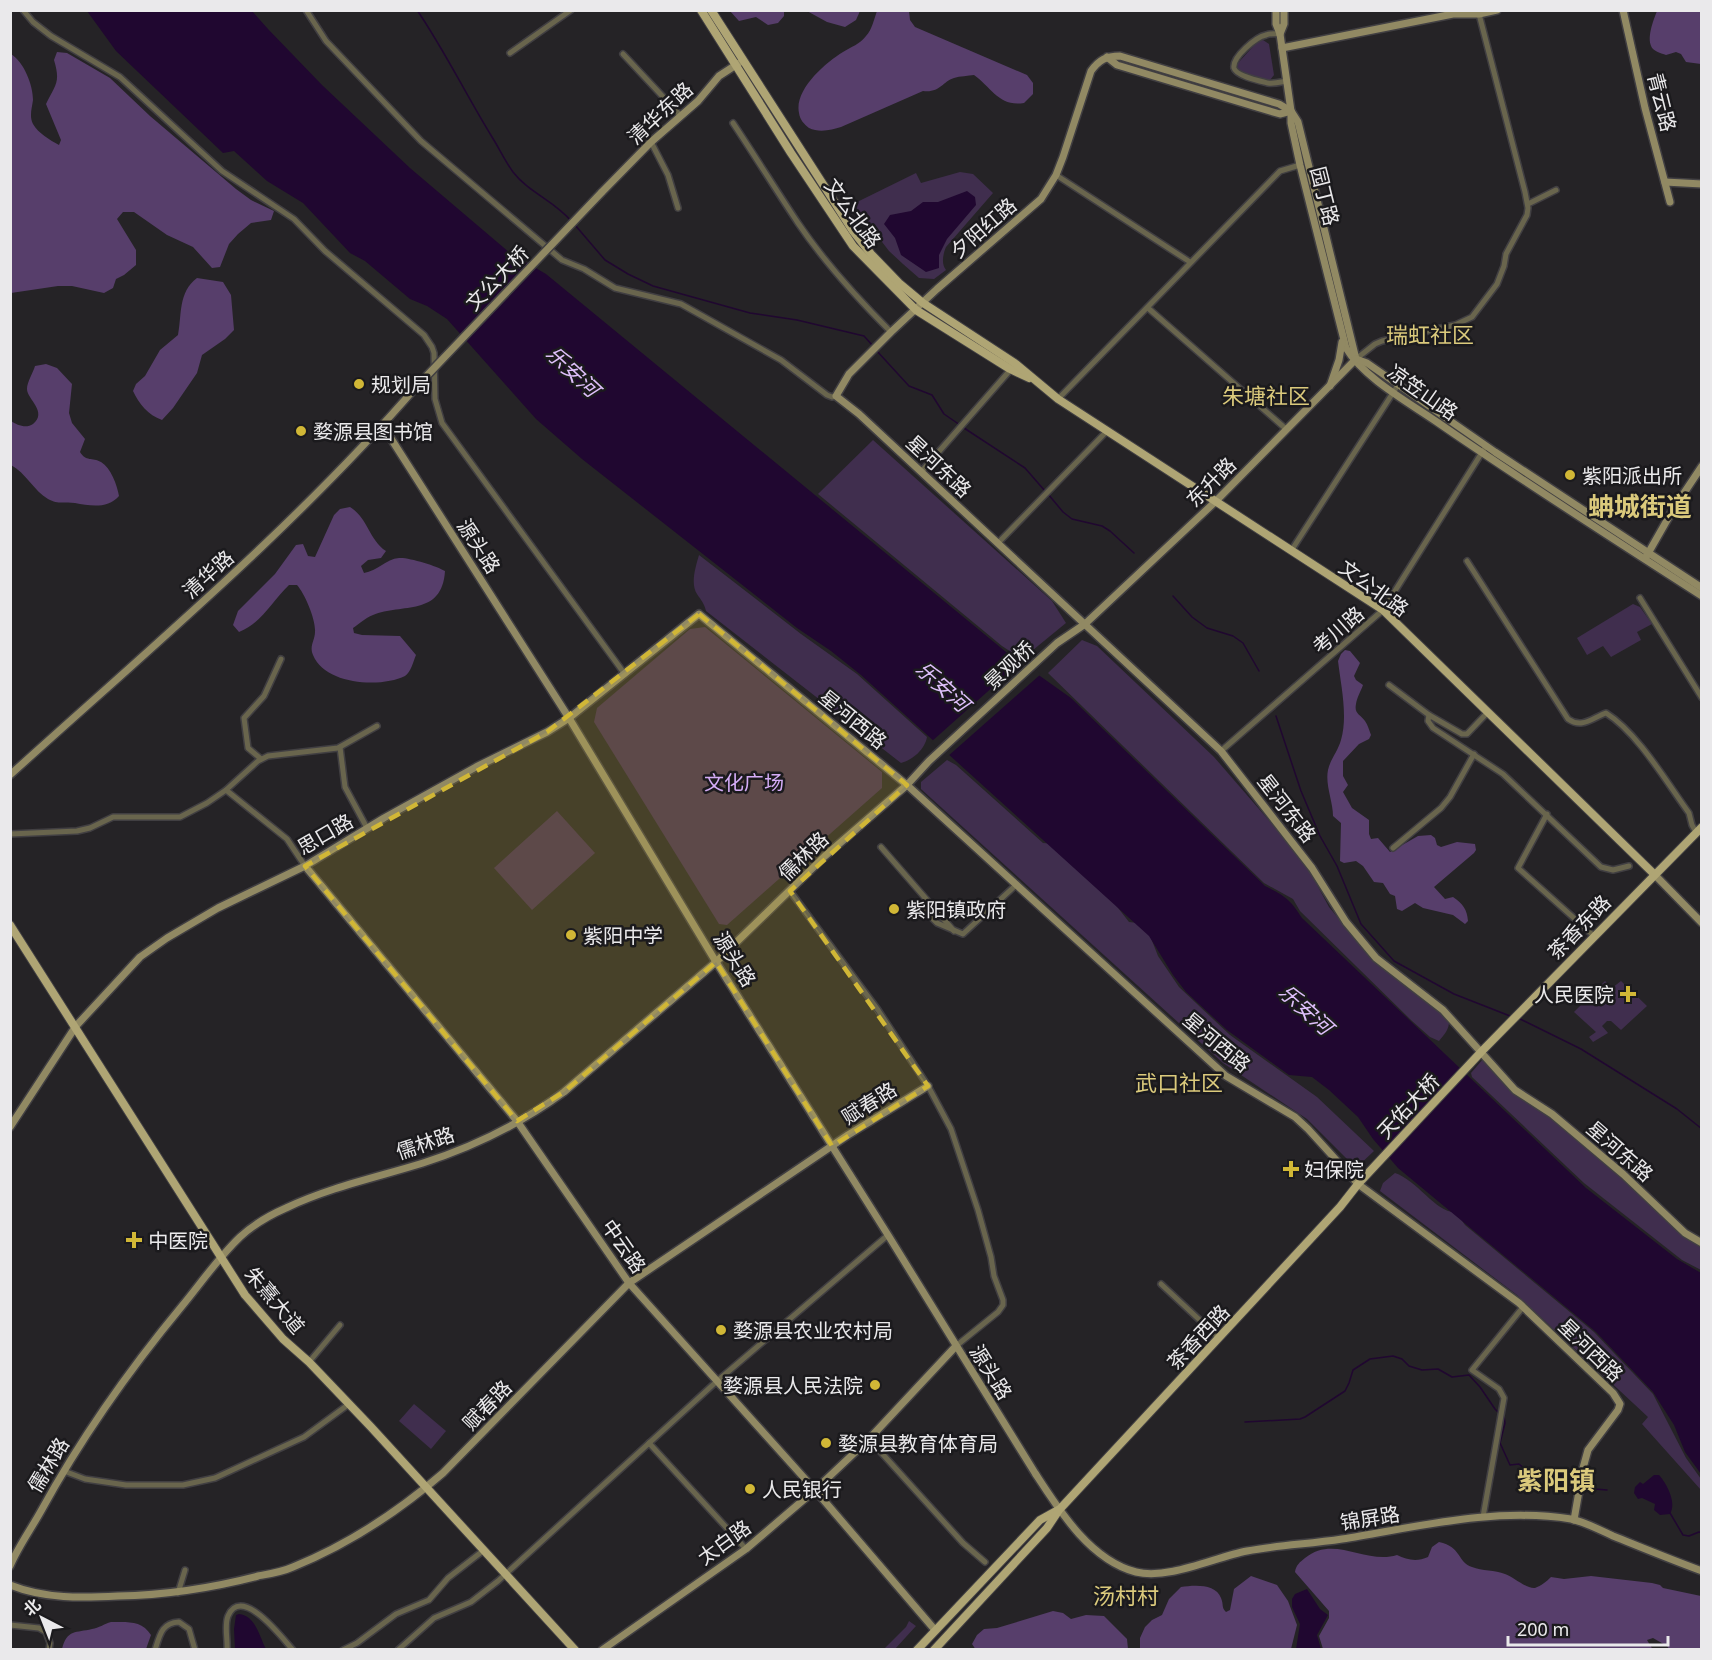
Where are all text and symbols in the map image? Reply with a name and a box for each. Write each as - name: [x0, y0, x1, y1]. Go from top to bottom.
- street label: 青云路: [1642, 70, 1682, 134]
- street label: 清华东路: [622, 76, 698, 150]
- street label: 园丁路: [1305, 164, 1345, 228]
- street label: 文公北路: [819, 173, 887, 253]
- street label: 夕阳红路: [944, 192, 1022, 264]
- street label: 文公大桥: [460, 240, 534, 316]
- district label: 瑞虹社区: [1386, 319, 1474, 349]
- water label: 乐安河: [540, 339, 609, 405]
- street label: 凉笠山路: [1382, 358, 1464, 426]
- place label: 规划局: [371, 371, 431, 398]
- marker: 规划局: [352, 377, 366, 391]
- district label: 朱塘社区: [1222, 380, 1310, 410]
- place label: 婺源县图书馆: [313, 418, 433, 445]
- marker: 婺源县图书馆: [294, 424, 308, 438]
- street label: 星河东路: [901, 429, 977, 503]
- street label: 东升路: [1180, 451, 1242, 513]
- place label: 紫阳派出所: [1582, 462, 1682, 489]
- marker: 紫阳派出所: [1563, 468, 1577, 482]
- district label: 蚺城街道: [1588, 488, 1692, 524]
- street label: 源头路: [451, 513, 507, 579]
- street label: 清华路: [177, 544, 239, 604]
- street label: 文公北路: [1334, 554, 1414, 622]
- street label: 考川路: [1307, 600, 1369, 660]
- street label: 景观桥: [978, 635, 1040, 695]
- water label: 乐安河: [910, 655, 979, 720]
- street label: 星河西路: [813, 683, 893, 755]
- street label: 星河东路: [1252, 768, 1322, 848]
- park label: 文化广场: [704, 769, 784, 796]
- street label: 思口路: [292, 807, 358, 861]
- street label: 儒林路: [772, 825, 834, 887]
- street label: 茶香东路: [1542, 889, 1616, 965]
- place label: 紫阳镇政府: [906, 896, 1006, 923]
- marker: 紫阳镇政府: [887, 902, 901, 916]
- place label: 紫阳中学: [583, 922, 663, 949]
- street label: 源头路: [708, 926, 762, 992]
- marker: 紫阳中学: [564, 928, 578, 942]
- water label: 乐安河: [1273, 978, 1342, 1043]
- place label: 人民医院: [1534, 981, 1614, 1008]
- marker: 人民医院: [1619, 985, 1637, 1003]
- street label: 星河西路: [1178, 1006, 1256, 1078]
- district label: 武口社区: [1135, 1067, 1223, 1097]
- street label: 天佑大桥: [1371, 1068, 1445, 1144]
- street label: 赋春路: [836, 1076, 902, 1130]
- street label: 星河东路: [1581, 1115, 1659, 1187]
- street label: 儒林路: [392, 1120, 458, 1166]
- place label: 妇保院: [1304, 1156, 1364, 1183]
- marker: 妇保院: [1282, 1160, 1300, 1178]
- street label: 中云路: [596, 1214, 652, 1278]
- place label: 中医院: [148, 1227, 208, 1254]
- marker: 中医院: [125, 1231, 143, 1249]
- street label: 朱熹大道: [239, 1261, 311, 1339]
- street label: 茶香西路: [1161, 1299, 1235, 1375]
- street label: 星河西路: [1553, 1313, 1629, 1387]
- place label: 婺源县农业农村局: [733, 1317, 893, 1344]
- marker: 婺源县农业农村局: [714, 1323, 728, 1337]
- street label: 源头路: [964, 1339, 1018, 1405]
- place label: 婺源县人民法院: [723, 1372, 863, 1399]
- street label: 赋春路: [456, 1374, 518, 1436]
- marker: 婺源县人民法院: [868, 1378, 882, 1392]
- place label: 婺源县教育体育局: [838, 1430, 998, 1457]
- street label: 儒林路: [21, 1432, 75, 1498]
- marker: 婺源县教育体育局: [819, 1436, 833, 1450]
- district label: 紫阳镇: [1517, 1462, 1595, 1498]
- place label: 人民银行: [762, 1476, 842, 1503]
- marker: 人民银行: [743, 1482, 757, 1496]
- street label: 锦屏路: [1338, 1500, 1402, 1536]
- street label: 太白路: [692, 1513, 756, 1571]
- district label: 汤村村: [1093, 1580, 1159, 1610]
- north arrow: [12, 1588, 72, 1648]
- text: 北: [19, 1593, 45, 1620]
- scale bar: [1508, 1609, 1668, 1647]
- text: 200 m: [1517, 1617, 1569, 1641]

